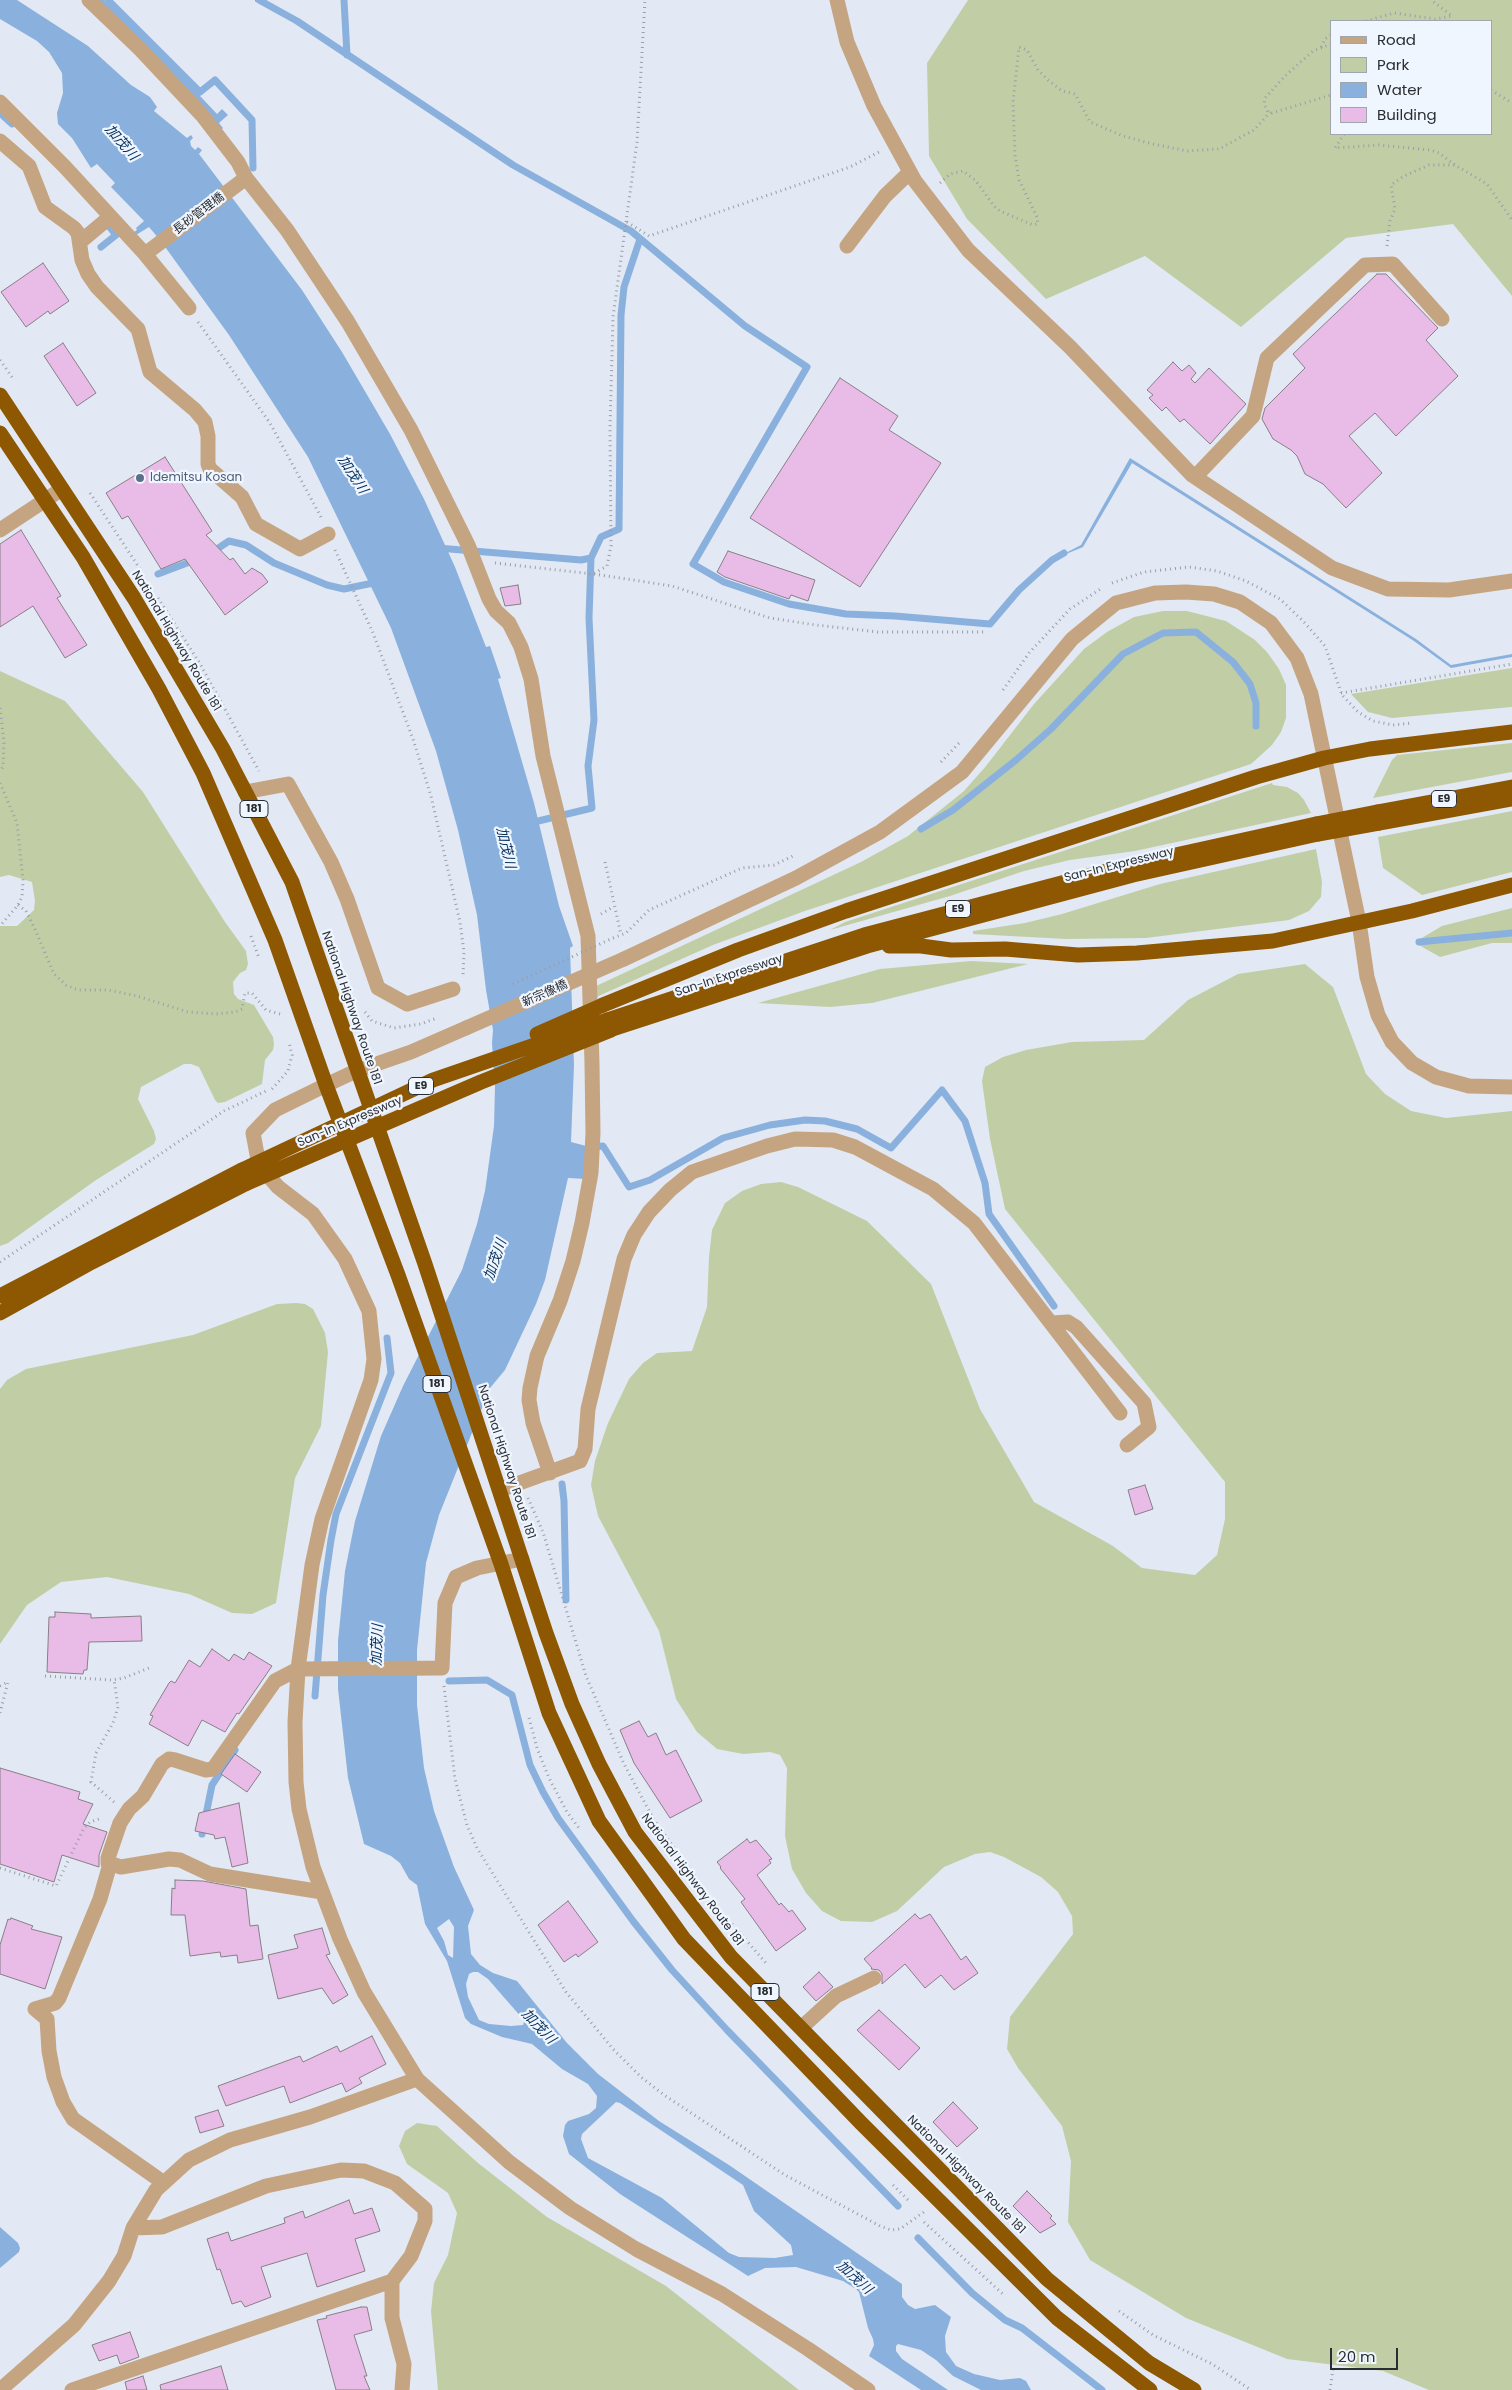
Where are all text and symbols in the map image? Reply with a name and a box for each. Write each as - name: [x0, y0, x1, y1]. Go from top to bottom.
- legend: [1330, 20, 1492, 135]
- text: Road: [1377, 29, 1416, 50]
- text: Park: [1377, 54, 1409, 75]
- text: Water: [1377, 79, 1422, 100]
- text: Building: [1377, 104, 1437, 125]
- water label: 加茂川: [101, 122, 141, 164]
- street label: 長砂管理橋: [171, 190, 227, 238]
- water label: 加茂川: [334, 453, 370, 497]
- place label: Idemitsu Kosan: [150, 471, 242, 485]
- marker: Idemitsu Kosan: [134, 472, 146, 484]
- street label: National Highway Route 181: [128, 568, 224, 714]
- road number: E9: [1432, 791, 1456, 808]
- road number: 181: [240, 801, 268, 818]
- water label: 加茂川: [492, 826, 518, 870]
- street label: San-In Expressway: [1063, 844, 1175, 886]
- road number: E9: [946, 901, 970, 918]
- street label: National Highway Route 181: [318, 929, 384, 1087]
- street label: San-In Expressway: [673, 952, 785, 1000]
- street label: 新宗像橋: [520, 978, 570, 1010]
- road number: E9: [408, 1078, 434, 1094]
- street label: San-In Expressway: [295, 1093, 405, 1151]
- water label: 加茂川: [481, 1237, 511, 1283]
- road number: 181: [423, 1376, 451, 1392]
- street label: National Highway Route 181: [474, 1383, 538, 1541]
- water label: 加茂川: [369, 1624, 387, 1666]
- street label: National Highway Route 181: [638, 1811, 746, 1949]
- road number: 181: [751, 1984, 779, 2000]
- water label: 加茂川: [517, 2006, 559, 2048]
- street label: National Highway Route 181: [904, 2113, 1028, 2237]
- water label: 加茂川: [833, 2258, 875, 2298]
- scale bar: [1332, 2338, 1400, 2370]
- text: 20 m: [1338, 2346, 1376, 2367]

